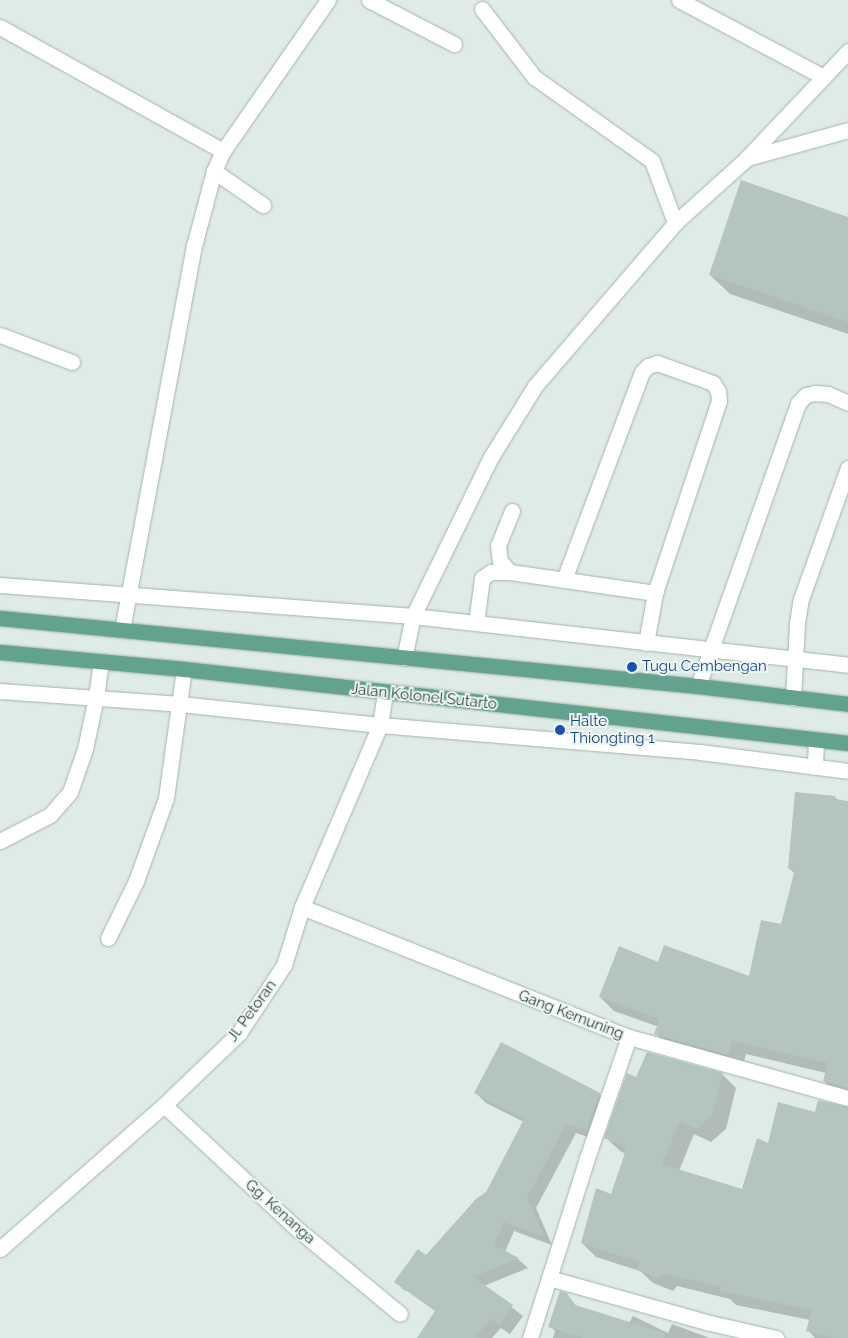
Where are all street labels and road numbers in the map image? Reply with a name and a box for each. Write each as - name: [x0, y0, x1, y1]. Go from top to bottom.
- street label: Jalan Kolonel Sutarto: [350, 680, 498, 714]
- street label: Jl. Petoran: [224, 977, 280, 1045]
- street label: Gang Kemuning: [516, 987, 626, 1043]
- street label: Gg. Kenanga: [241, 1176, 319, 1248]

